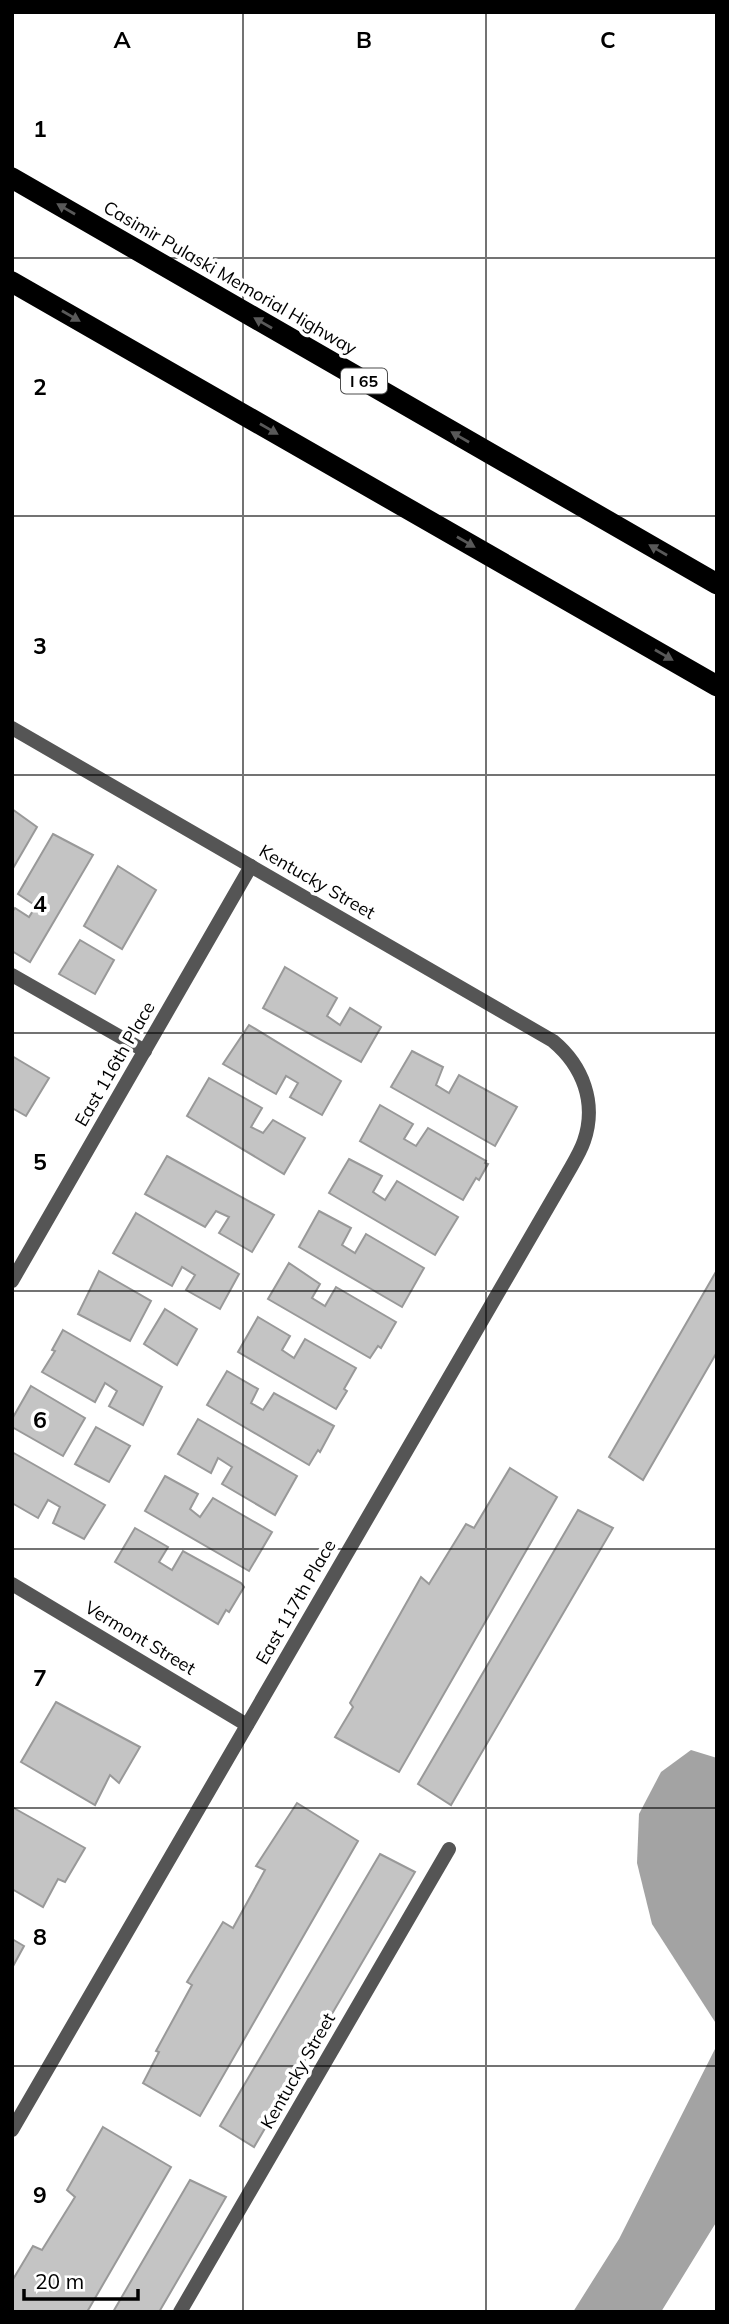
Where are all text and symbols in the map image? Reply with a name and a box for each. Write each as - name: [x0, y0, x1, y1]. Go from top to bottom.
- text: A: [113, 25, 131, 54]
- text: B: [356, 25, 372, 54]
- text: C: [600, 25, 616, 54]
- text: 1: [33, 114, 47, 143]
- street label: Casimir Pulaski Memorial Highway: [100, 195, 361, 360]
- one-way arrow: [57, 203, 76, 216]
- one-way arrow: [62, 310, 81, 322]
- one-way arrow: [254, 317, 273, 329]
- road number: I 65: [341, 368, 387, 394]
- text: 2: [33, 372, 47, 401]
- one-way arrow: [259, 423, 278, 435]
- one-way arrow: [451, 430, 470, 443]
- one-way arrow: [457, 536, 476, 548]
- one-way arrow: [648, 544, 667, 556]
- text: 3: [33, 631, 47, 660]
- one-way arrow: [654, 649, 673, 661]
- street label: Kentucky Street: [255, 839, 379, 924]
- text: 4: [33, 889, 47, 918]
- street label: East 116th Place: [70, 997, 160, 1130]
- text: 5: [33, 1147, 47, 1176]
- text: 6: [33, 1405, 47, 1434]
- street label: East 117th Place: [251, 1535, 341, 1668]
- street label: Vermont Street: [81, 1595, 200, 1680]
- text: 7: [33, 1663, 47, 1692]
- text: 8: [33, 1922, 47, 1951]
- street label: Kentucky Street: [255, 2009, 340, 2133]
- text: 9: [33, 2180, 47, 2209]
- scale bar: [24, 2258, 138, 2302]
- text: 20 m: [35, 2268, 84, 2294]

